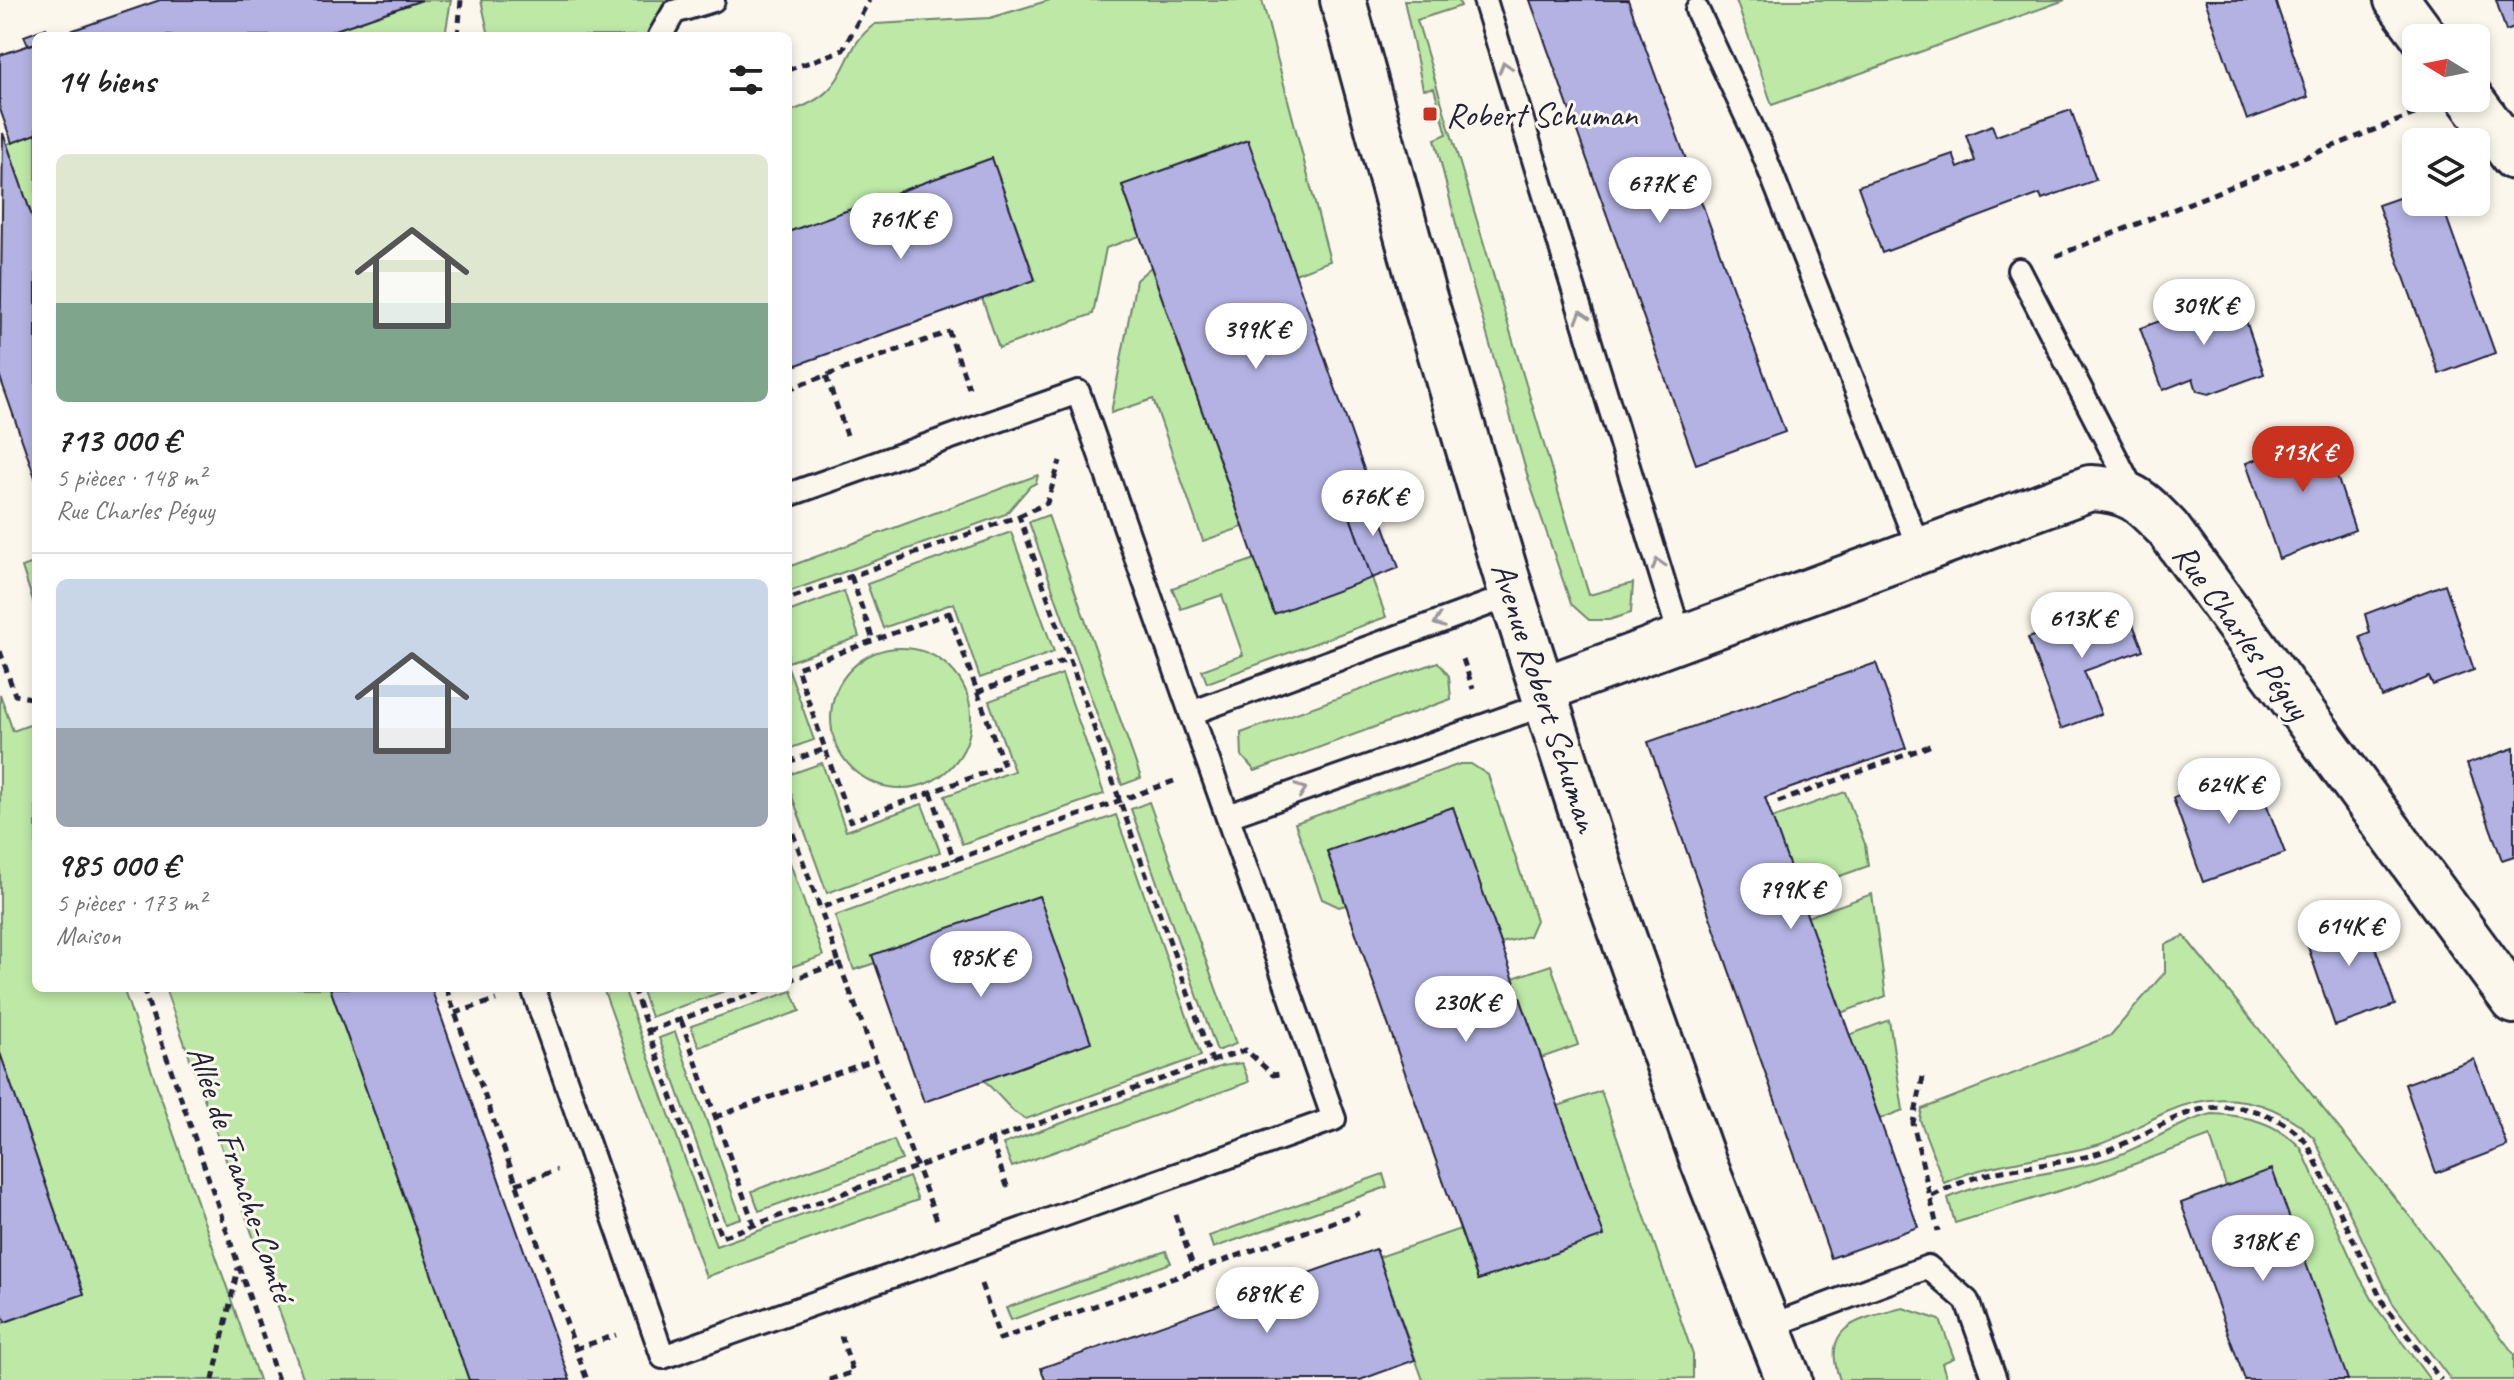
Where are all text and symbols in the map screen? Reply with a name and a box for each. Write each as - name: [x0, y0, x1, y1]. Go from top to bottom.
- north arrow: [2402, 24, 2490, 112]
- map controls: [2402, 24, 2490, 216]
- icon: filters: [724, 58, 768, 102]
- text: 14 biens: [56, 59, 155, 102]
- one-way arrow: [1499, 61, 1515, 75]
- place label: Robert Schuman: [1446, 93, 1639, 136]
- marker: Robert Schuman: [1421, 105, 1439, 123]
- button: layers: [2402, 128, 2490, 216]
- pin: 677K €: [1595, 157, 1725, 225]
- text: 677K €: [1627, 166, 1693, 199]
- pin: 761K €: [836, 193, 966, 261]
- text: 761K €: [868, 202, 934, 235]
- icon: home: [340, 206, 484, 350]
- pin: 309K €: [2139, 279, 2269, 347]
- text: 309K €: [2171, 288, 2237, 321]
- pin: 399K €: [1191, 303, 1321, 371]
- one-way arrow: [1575, 309, 1591, 323]
- text: 399K €: [1223, 312, 1289, 345]
- text: 713 000 €: [56, 418, 179, 461]
- pin: 713K €: [2238, 426, 2368, 494]
- text: 713K €: [2270, 435, 2336, 468]
- text: 5 pièces · 148 m²: [56, 461, 205, 494]
- pin: 676K €: [1308, 470, 1438, 538]
- text: 676K €: [1339, 479, 1407, 512]
- text: Rue Charles Péguy: [56, 494, 214, 527]
- street label: Rue Charles Péguy: [2163, 535, 2321, 730]
- street label: Avenue Robert Schuman: [1482, 557, 1610, 839]
- one-way arrow: [1651, 558, 1667, 572]
- pin: 613K €: [2017, 592, 2147, 660]
- text: 613K €: [2049, 601, 2115, 634]
- one-way arrow: [1433, 612, 1447, 629]
- icon: home: [340, 631, 484, 775]
- pin: 624K €: [2164, 758, 2294, 826]
- text: 624K €: [2196, 767, 2262, 800]
- one-way arrow: [1293, 783, 1307, 800]
- text: 985 000 €: [56, 843, 179, 886]
- pin: 799K €: [1726, 863, 1856, 931]
- text: 799K €: [1758, 872, 1824, 905]
- text: 5 pièces · 173 m²: [56, 886, 205, 919]
- pin: 614K €: [2284, 900, 2414, 968]
- text: 614K €: [2316, 909, 2382, 942]
- text: Maison: [56, 919, 121, 952]
- pin: 985K €: [916, 931, 1046, 999]
- text: 985K €: [948, 940, 1014, 973]
- pin: 230K €: [1401, 976, 1531, 1044]
- text: 230K €: [1433, 985, 1499, 1018]
- street label: Allée de Franche-Comté: [178, 1040, 307, 1311]
- pin: 318K €: [2198, 1215, 2328, 1283]
- text: 318K €: [2230, 1224, 2296, 1257]
- pin: 689K €: [1202, 1267, 1332, 1335]
- text: 689K €: [1234, 1276, 1300, 1309]

